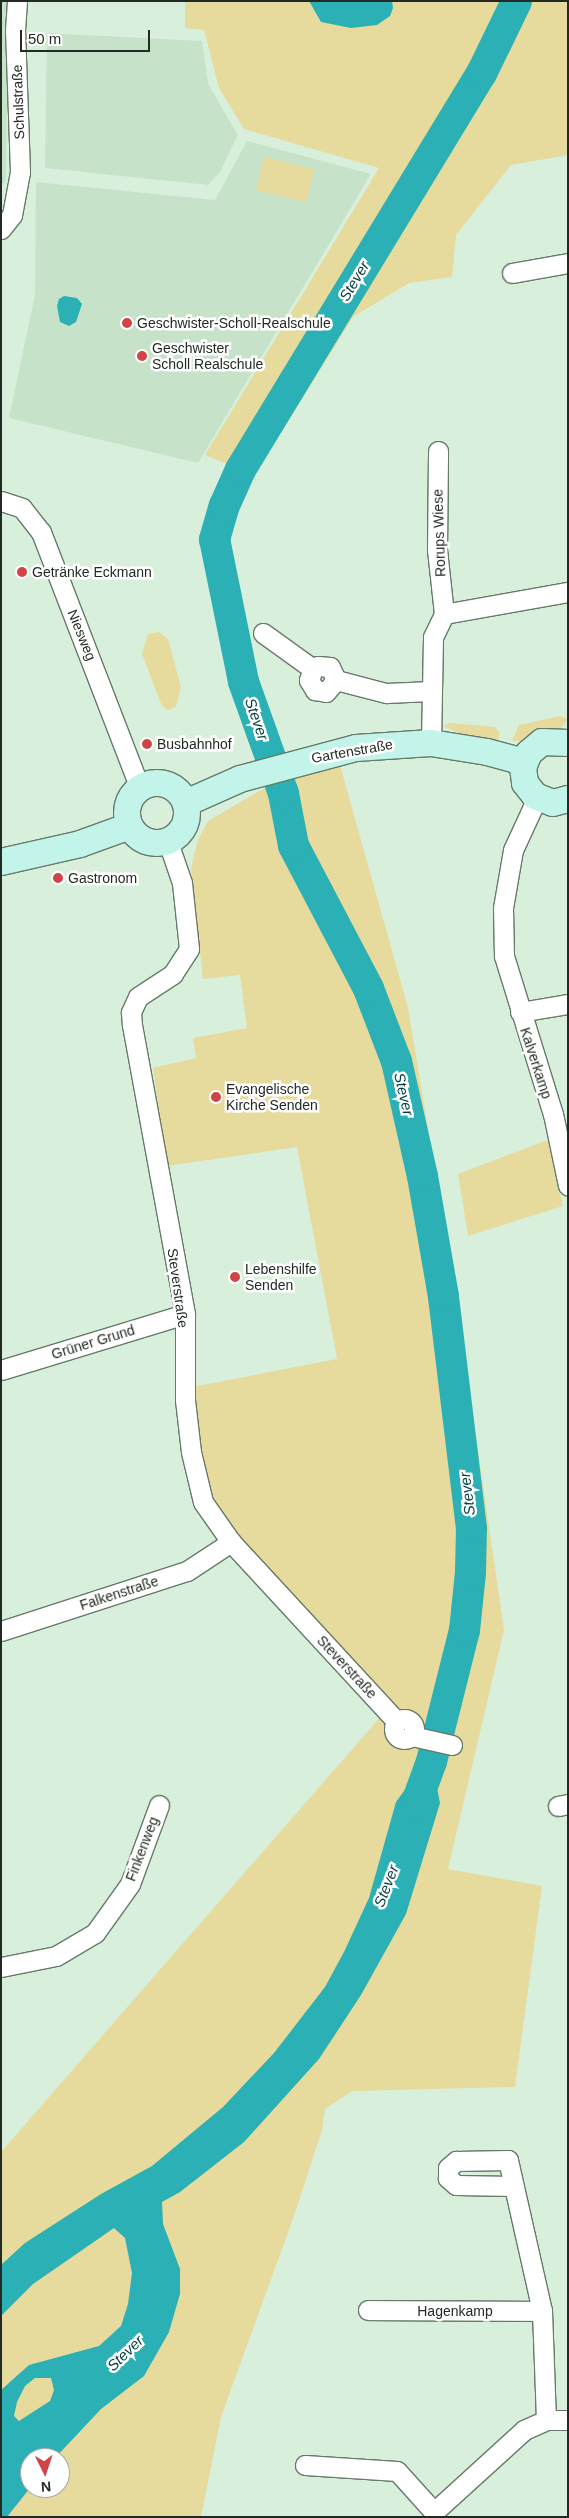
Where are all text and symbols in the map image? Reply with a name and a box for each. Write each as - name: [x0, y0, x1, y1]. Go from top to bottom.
- scale bar: [22, 20, 152, 52]
- text: 50 m: [28, 30, 61, 47]
- street label: Schulstraße: [8, 64, 28, 140]
- water label: Stever: [335, 258, 373, 304]
- place label: Geschwister-Scholl-Realschule: [137, 315, 331, 331]
- marker: Geschwister-Scholl-Realschule: [121, 317, 133, 329]
- place label: Geschwister Scholl Realschule: [152, 340, 263, 372]
- marker: Geschwister Scholl Realschule: [136, 350, 148, 362]
- street label: Rorups Wiese: [429, 489, 449, 577]
- place label: Getränke Eckmann: [32, 564, 152, 580]
- marker: Getränke Eckmann: [16, 566, 28, 578]
- street label: Niesweg: [64, 607, 100, 663]
- water label: Stever: [241, 696, 273, 742]
- place label: Busbahnhof: [157, 736, 232, 752]
- street label: Gartenstraße: [310, 736, 394, 766]
- marker: Busbahnhof: [141, 738, 153, 750]
- place label: Gastronom: [68, 870, 137, 886]
- marker: Gastronom: [52, 872, 64, 884]
- street label: Kalverkamp: [517, 1025, 555, 1101]
- water label: Stever: [390, 1071, 418, 1117]
- place label: Evangelische Kirche Senden: [226, 1081, 318, 1114]
- marker: Evangelische Kirche Senden: [210, 1091, 222, 1103]
- street label: Steverstraße: [164, 1247, 192, 1329]
- place label: Lebenshilfe Senden: [245, 1261, 317, 1294]
- marker: Lebenshilfe Senden: [229, 1271, 241, 1283]
- street label: Grüner Grund: [49, 1321, 137, 1363]
- water label: Stever: [455, 1471, 479, 1517]
- street label: Falkenstraße: [78, 1572, 160, 1614]
- street label: Steverstraße: [314, 1632, 380, 1702]
- street label: Finkenweg: [122, 1814, 162, 1884]
- water label: Stever: [370, 1863, 402, 1909]
- street label: Hagenkamp: [417, 2303, 493, 2319]
- water label: Stever: [103, 2331, 147, 2375]
- north arrow: [20, 2448, 70, 2498]
- text: N: [40, 2479, 52, 2495]

